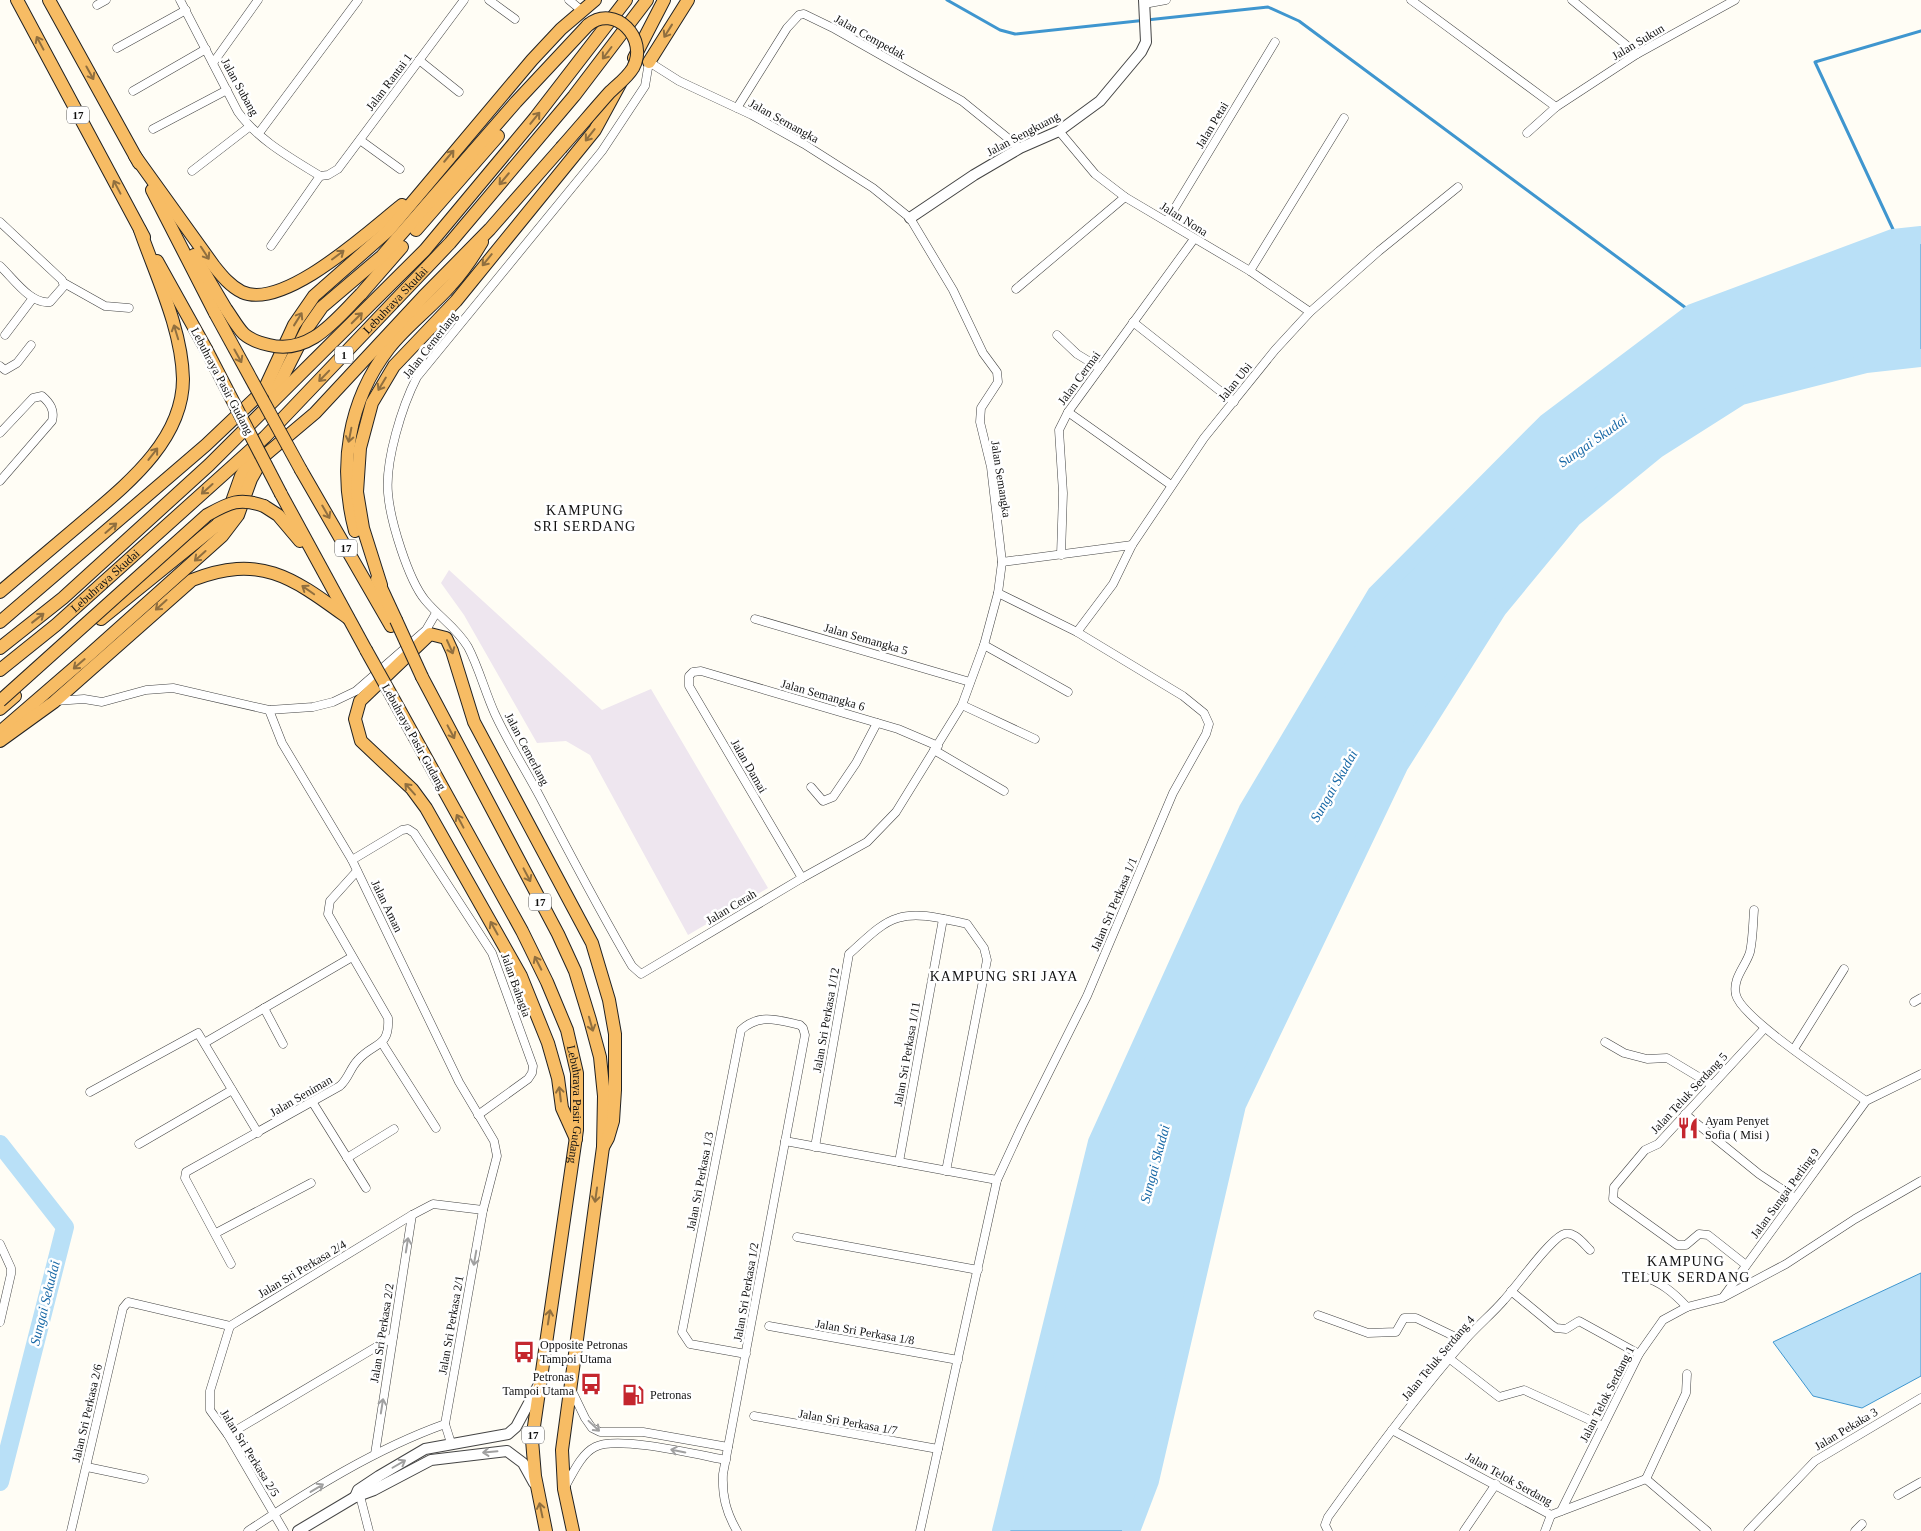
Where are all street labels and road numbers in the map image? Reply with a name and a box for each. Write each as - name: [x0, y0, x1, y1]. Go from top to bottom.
- street label: Jalan Cempedak: [832, 12, 908, 62]
- street label: Jalan Sukun: [1609, 21, 1667, 63]
- street label: Jalan Rantai 1: [363, 51, 415, 113]
- street label: Jalan Subang: [218, 56, 262, 118]
- street label: Jalan Semangka: [747, 96, 822, 146]
- street label: Jalan Petai: [1193, 99, 1232, 151]
- road number: 17: [67, 106, 89, 124]
- street label: Jalan Sengkuang: [984, 109, 1062, 159]
- street label: Jalan Nona: [1158, 199, 1211, 240]
- street label: Lebuhraya Skudai: [360, 263, 431, 337]
- street label: Jalan Cemerlang: [400, 309, 460, 381]
- street label: Lebuhraya Pasir Gudang: [188, 325, 256, 437]
- road number: 1: [335, 346, 353, 364]
- street label: Jalan Cermai: [1055, 348, 1104, 408]
- street label: Jalan Ubi: [1215, 359, 1255, 404]
- street label: Jalan Semangka: [988, 440, 1014, 519]
- road number: 17: [335, 540, 357, 556]
- street label: Lebuhraya Skudai: [68, 546, 143, 615]
- street label: Jalan Semangka 5: [822, 620, 910, 658]
- street label: Jalan Semangka 6: [779, 676, 867, 714]
- street label: Lebuhraya Pasir Gudang: [379, 681, 449, 793]
- street label: Jalan Cemerlang: [502, 710, 552, 788]
- street label: Jalan Damai: [728, 737, 770, 796]
- street label: Jalan Sri Perkasa 1/1: [1088, 855, 1140, 953]
- street label: Jalan Aman: [368, 878, 406, 934]
- street label: Jalan Cerah: [703, 886, 759, 928]
- road number: 17: [529, 894, 551, 910]
- street label: Jalan Bahagia: [498, 951, 534, 1019]
- street label: Jalan Sri Perkasa 1/12: [810, 966, 842, 1074]
- street label: Jalan Sri Perkasa 1/11: [891, 1001, 923, 1107]
- street label: Lebuhraya Pasir Gudang: [564, 1044, 585, 1165]
- street label: Jalan Teluk Serdang 5: [1648, 1049, 1730, 1137]
- street label: Jalan Seniman: [267, 1073, 335, 1119]
- street label: Jalan Sri Perkasa 1/3: [684, 1130, 716, 1232]
- street label: Jalan Sungai Perling 9: [1748, 1145, 1822, 1241]
- street label: Jalan Sri Perkasa 2/4: [255, 1237, 349, 1301]
- street label: Jalan Sri Perkasa 1/2: [730, 1241, 762, 1343]
- street label: Jalan Sri Perkasa 2/1: [435, 1274, 467, 1376]
- street label: Jalan Sri Perkasa 2/2: [367, 1282, 397, 1384]
- street label: Jalan Teluk Serdang 4: [1399, 1313, 1477, 1403]
- street label: Jalan Sri Perkasa 1/8: [814, 1316, 916, 1348]
- street label: Jalan Telok Serdang 1: [1577, 1344, 1637, 1444]
- street label: Jalan Sri Perkasa 2/6: [69, 1363, 105, 1463]
- street label: Jalan Pekaka 3: [1812, 1405, 1880, 1453]
- street label: Jalan Sri Perkasa 1/7: [797, 1406, 899, 1438]
- street label: Jalan Sri Perkasa 2/5: [217, 1407, 283, 1499]
- road number: 17: [522, 1426, 544, 1444]
- street label: Jalan Telok Serdang: [1463, 1449, 1555, 1509]

